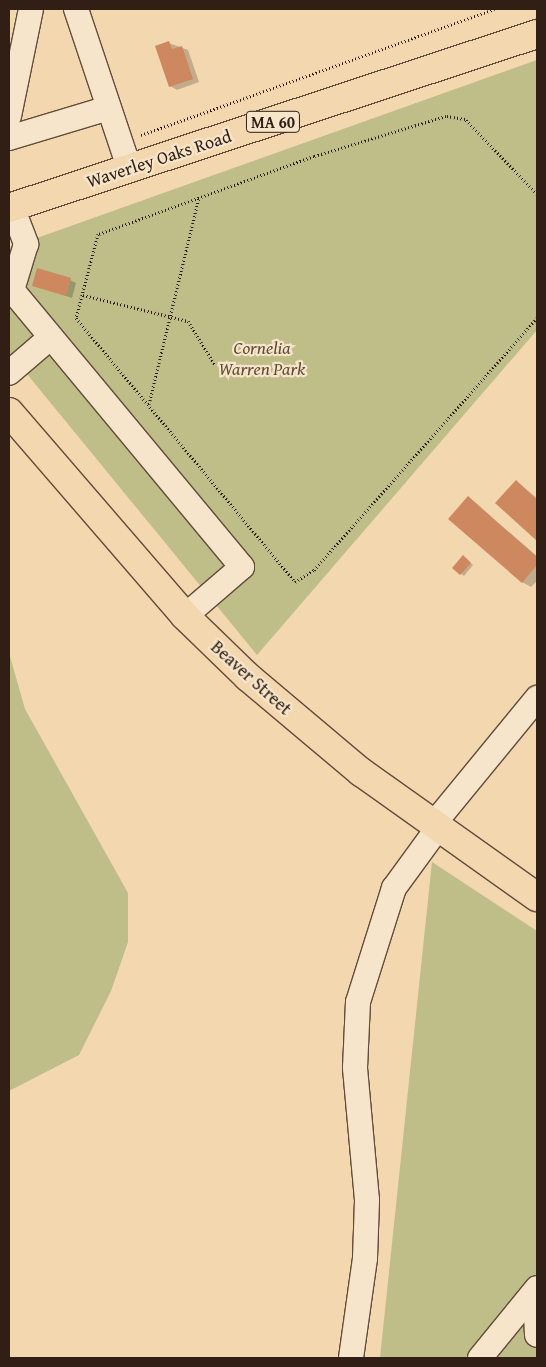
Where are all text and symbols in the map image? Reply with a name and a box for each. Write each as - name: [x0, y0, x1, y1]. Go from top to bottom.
- road number: MA 60: [246, 108, 300, 136]
- street label: Waverley Oaks Road: [84, 125, 234, 193]
- park label: Cornelia Warren Park: [219, 338, 305, 380]
- street label: Beaver Street: [206, 636, 296, 720]

